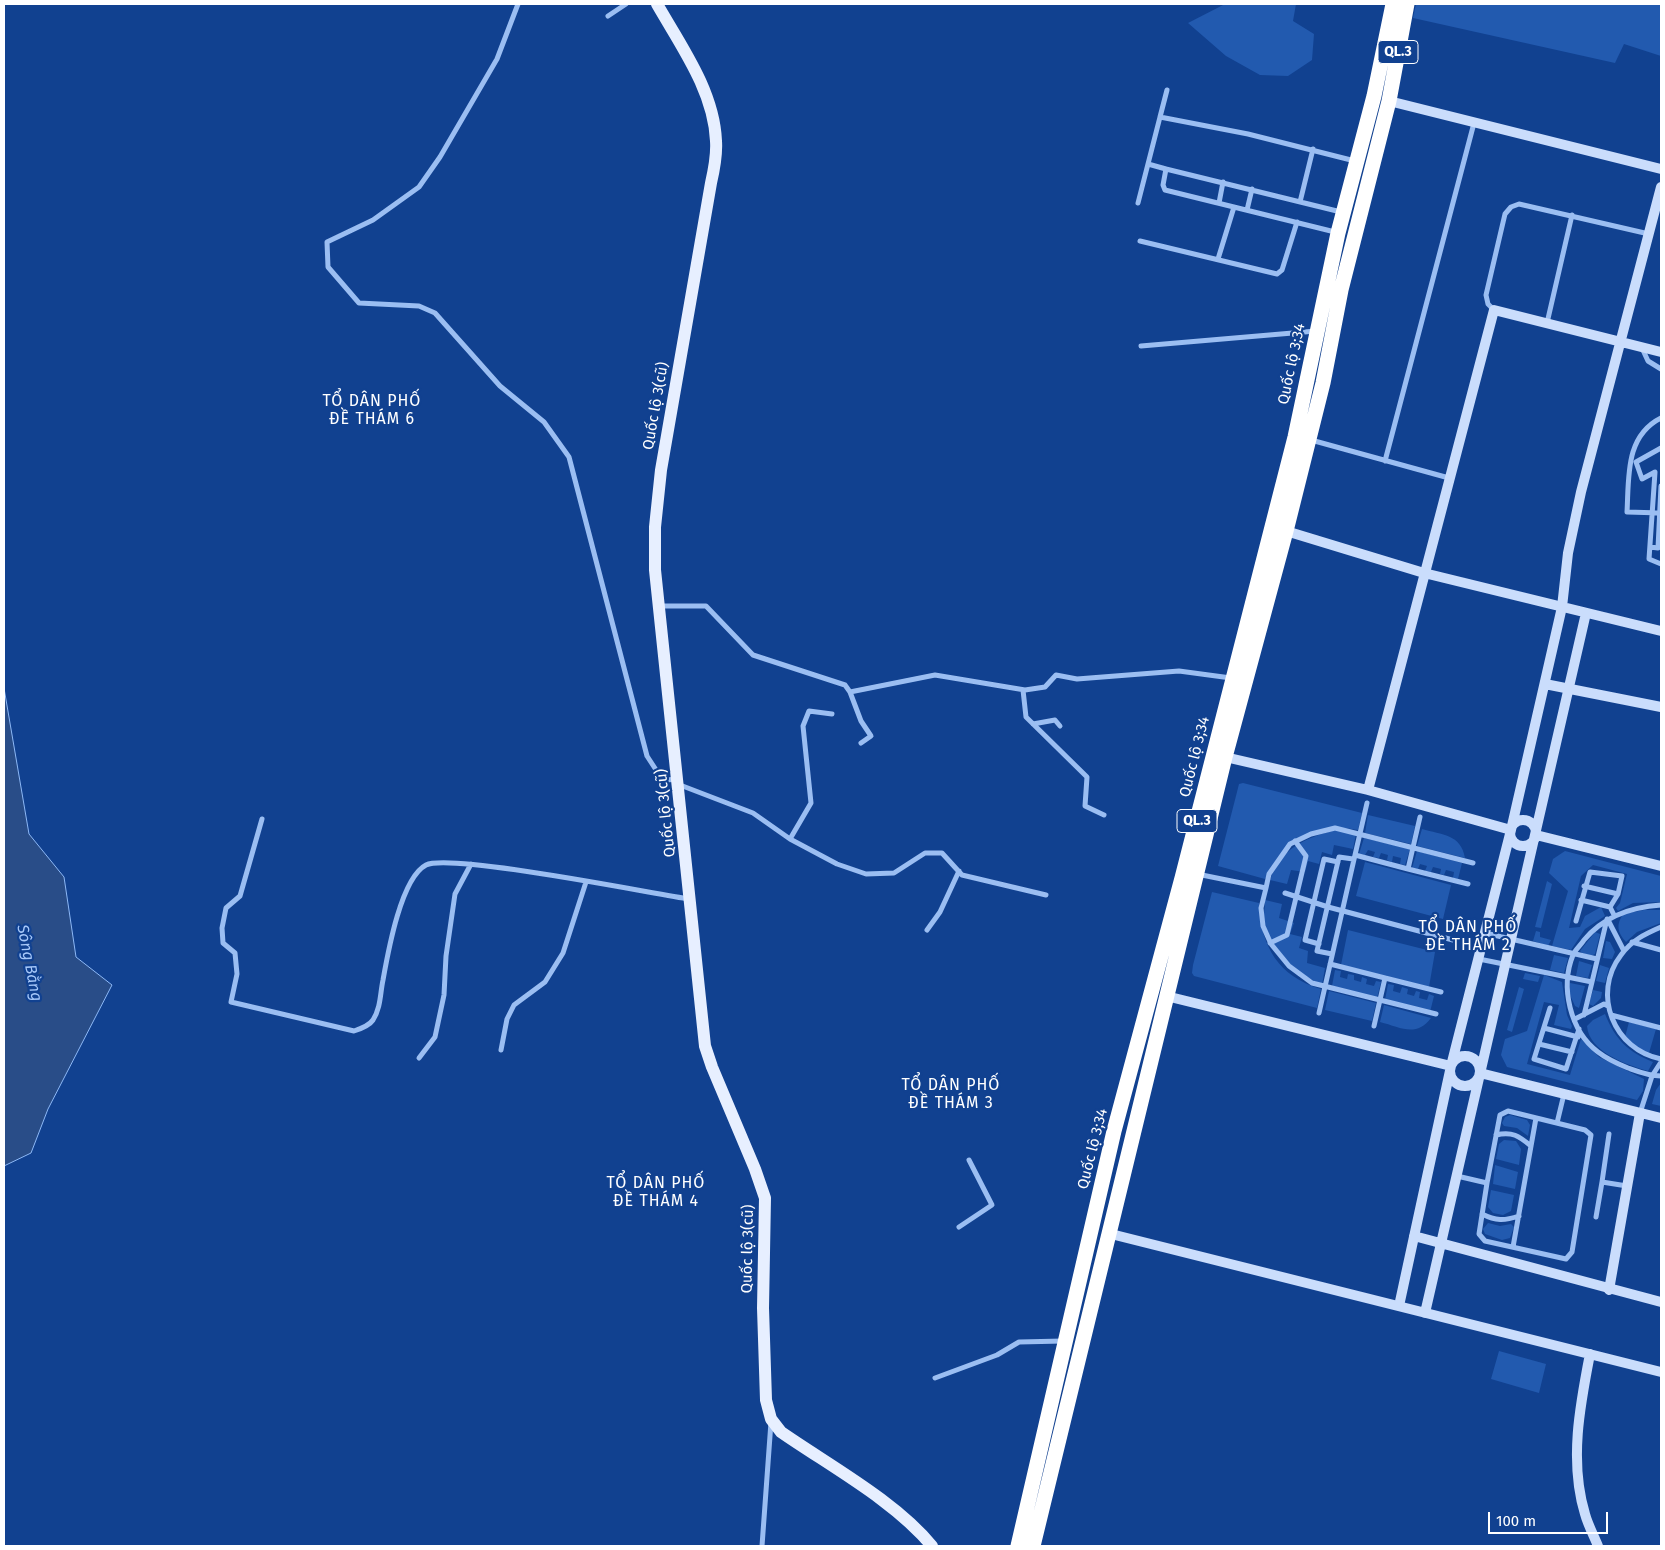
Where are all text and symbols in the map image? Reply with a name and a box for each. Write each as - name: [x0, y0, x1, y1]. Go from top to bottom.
- road number: QL.3: [1378, 41, 1418, 64]
- street label: Quốc lộ 3;34: [1275, 322, 1309, 406]
- street label: Quốc lộ 3(cũ): [639, 361, 673, 451]
- district label: TỔ DÂN PHỐ ĐỀ THÁM 6: [321, 392, 423, 430]
- street label: Quốc lộ 3;34: [1176, 715, 1214, 799]
- street label: Quốc lộ 3(cũ): [652, 768, 680, 858]
- road number: QL.3: [1177, 809, 1217, 832]
- district label: TỔ DÂN PHỐ ĐỀ THÁM 2: [1417, 918, 1519, 956]
- water label: Sông Bằng: [12, 923, 46, 1003]
- district label: TỔ DÂN PHỐ ĐỀ THÁM 3: [900, 1076, 1002, 1114]
- street label: Quốc lộ 3;34: [1074, 1107, 1112, 1191]
- district label: TỔ DÂN PHỐ ĐỀ THÁM 4: [605, 1174, 707, 1212]
- street label: Quốc lộ 3(cũ): [738, 1204, 758, 1294]
- scale bar: [1490, 1502, 1610, 1534]
- text: 100 m: [1496, 1512, 1536, 1530]

